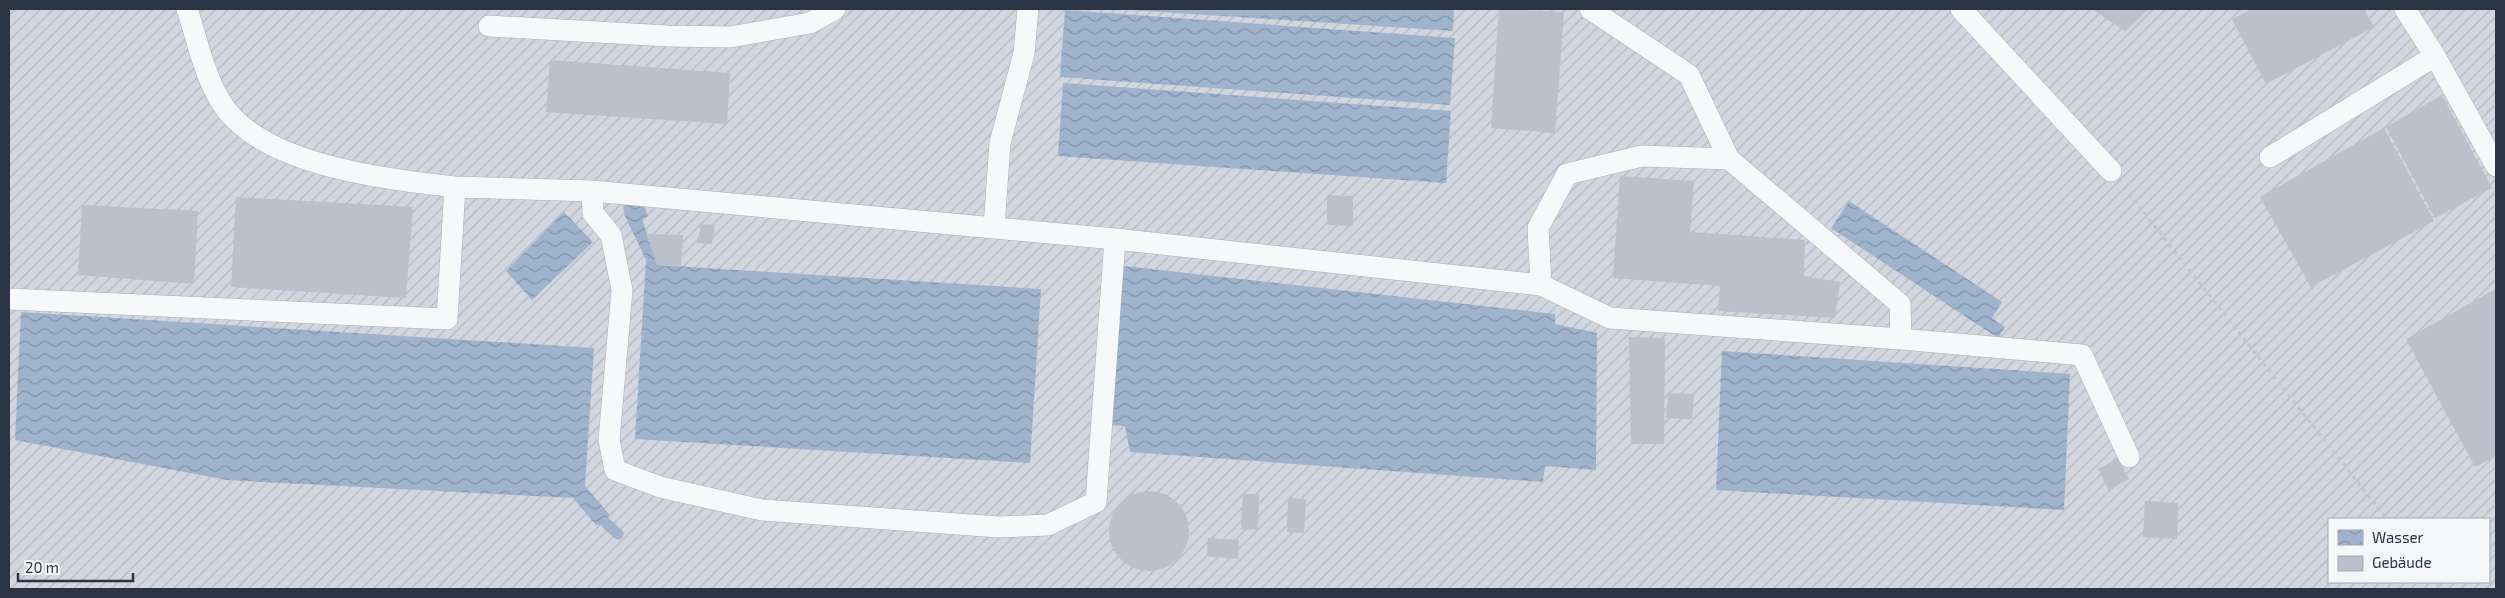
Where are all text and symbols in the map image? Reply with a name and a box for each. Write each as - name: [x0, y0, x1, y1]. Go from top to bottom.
- legend: [2328, 518, 2490, 583]
- text: Wasser: [2372, 528, 2424, 546]
- scale bar: [18, 550, 132, 582]
- text: Gebäude: [2372, 553, 2431, 571]
- text: 20 m: [25, 558, 59, 576]

